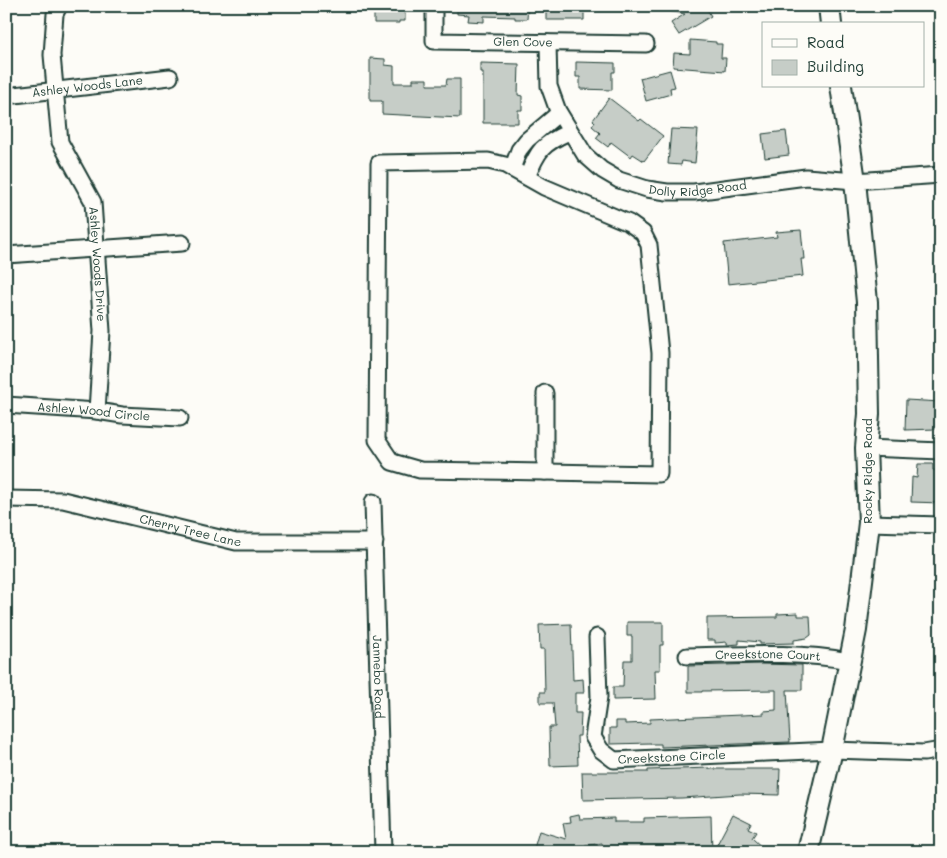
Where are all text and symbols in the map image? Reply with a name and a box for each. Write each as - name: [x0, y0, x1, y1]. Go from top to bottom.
- legend: [762, 22, 924, 88]
- text: Road: [807, 32, 844, 52]
- street label: Glen Cove: [493, 33, 553, 50]
- text: Building: [807, 56, 864, 76]
- street label: Ashley Woods Lane: [31, 71, 144, 100]
- street label: Dolly Ridge Road: [648, 176, 748, 199]
- street label: Ashley Woods Drive: [86, 206, 110, 322]
- street label: Ashley Wood Circle: [37, 398, 151, 423]
- street label: Rocky Ridge Road: [859, 418, 875, 524]
- street label: Cherry Tree Lane: [138, 510, 241, 549]
- street label: Jannebo Road: [370, 635, 388, 719]
- street label: Creekstone Court: [715, 645, 822, 664]
- street label: Creekstone Circle: [618, 746, 726, 767]

